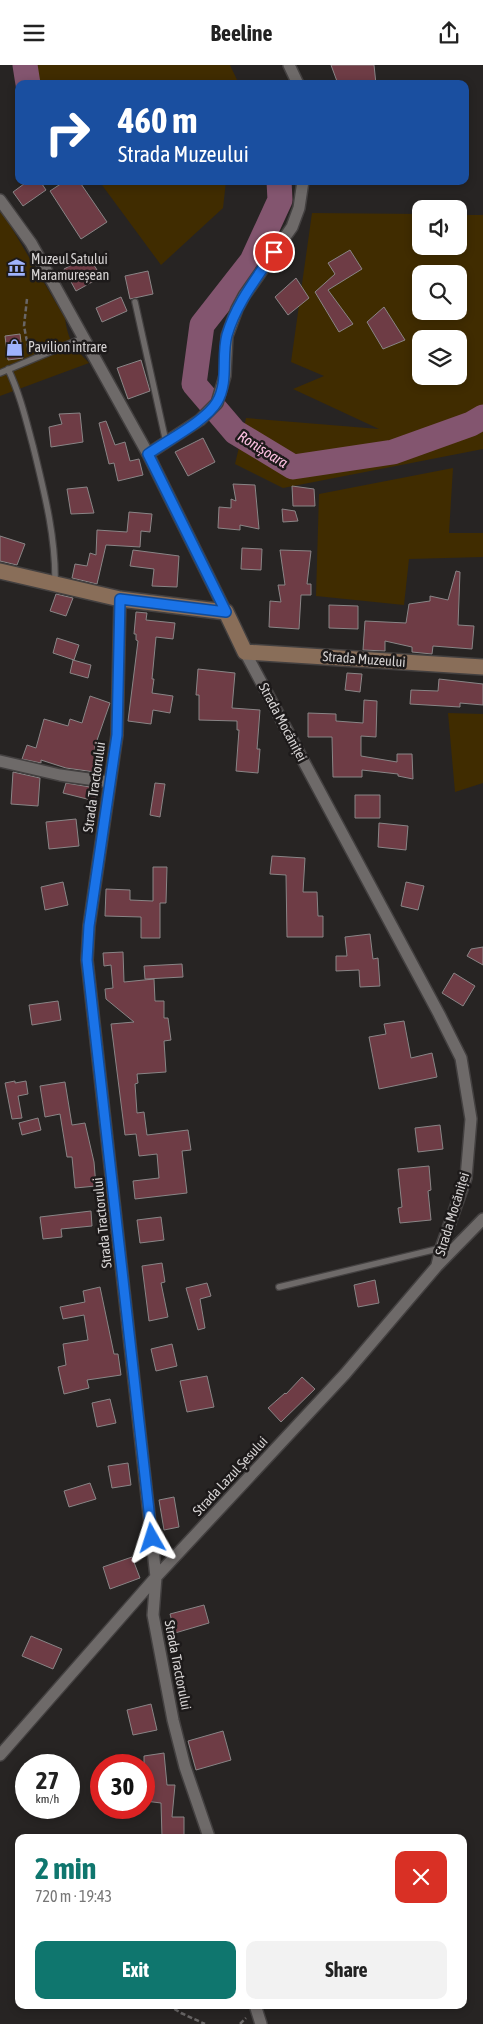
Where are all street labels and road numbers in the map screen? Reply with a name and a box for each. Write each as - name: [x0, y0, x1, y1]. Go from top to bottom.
- street label: Strada Muzeului: [322, 648, 406, 670]
- street label: Strada Mocăniței: [256, 680, 310, 764]
- street label: Strada Tractorului: [80, 741, 108, 833]
- street label: Strada Mocăniței: [432, 1170, 472, 1258]
- street label: Strada Tractorului: [89, 1177, 115, 1269]
- street label: Strada Lazul Șesului: [189, 1433, 271, 1519]
- street label: Strada Tractorului: [161, 1619, 195, 1711]

